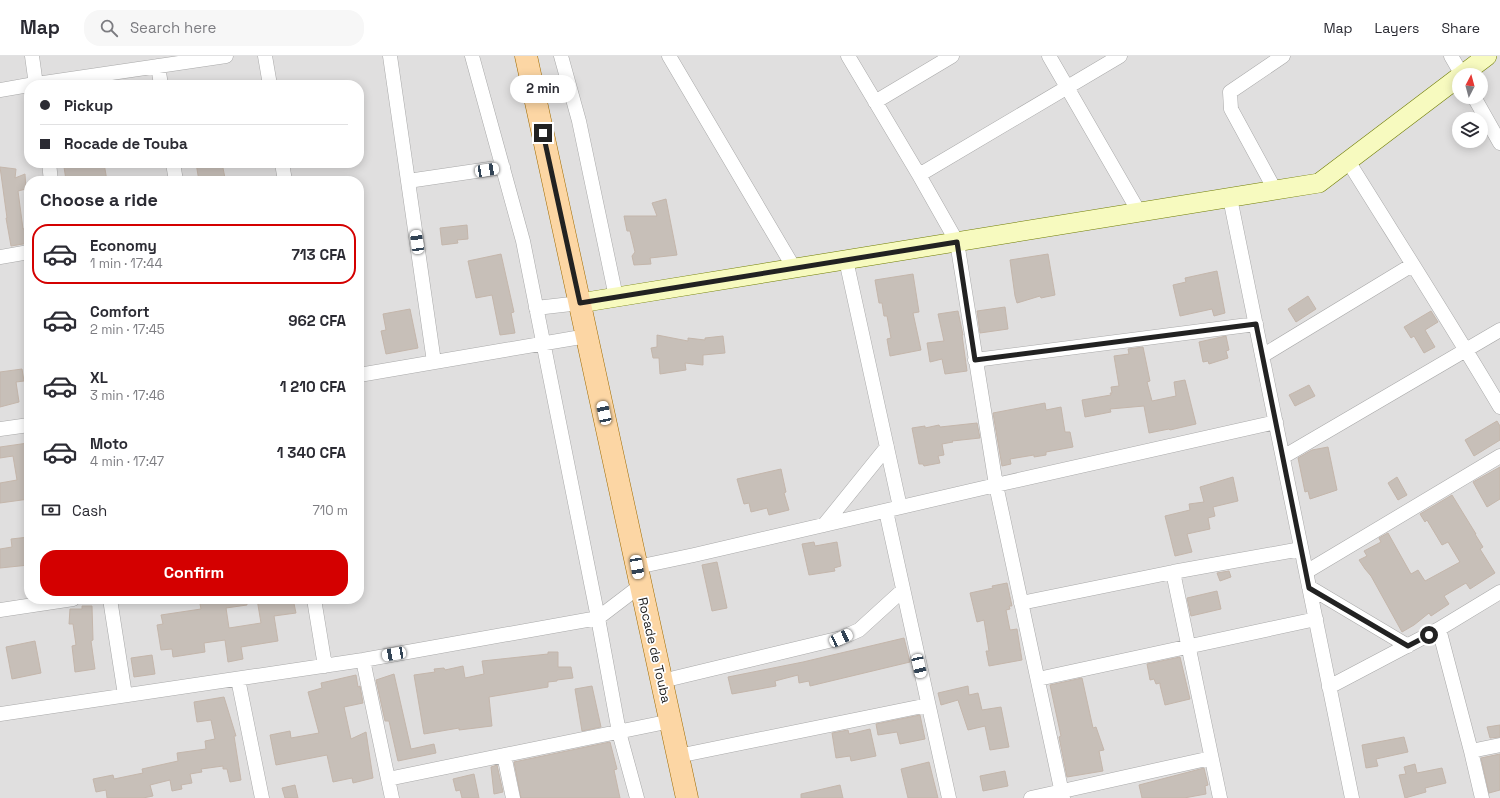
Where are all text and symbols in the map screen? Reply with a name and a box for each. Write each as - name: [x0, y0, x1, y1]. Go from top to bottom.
- search box: [84, 10, 364, 46]
- text: Map: [20, 15, 60, 40]
- icon: search: [98, 17, 120, 39]
- text: Search here: [130, 18, 216, 37]
- text: Map: [1323, 19, 1353, 37]
- text: Layers: [1375, 19, 1419, 37]
- text: Share: [1441, 19, 1480, 37]
- north arrow: [1452, 68, 1488, 104]
- map controls: [1452, 68, 1488, 148]
- callout: 2 min: [510, 75, 576, 103]
- text: 2 min: [526, 80, 560, 97]
- text: Pickup: [64, 96, 113, 115]
- button: layers: [1452, 112, 1488, 148]
- route end: [534, 124, 552, 142]
- text: Rocade de Touba: [64, 134, 188, 153]
- car: [474, 162, 500, 178]
- text: Choose a ride: [40, 188, 158, 211]
- car: [409, 229, 425, 255]
- icon: car: [42, 236, 78, 272]
- text: Economy: [90, 236, 157, 255]
- text: 713 CFA: [292, 245, 346, 264]
- text: 1 min · 17:44: [90, 255, 163, 272]
- icon: car: [42, 302, 78, 338]
- text: Comfort: [90, 302, 150, 321]
- text: 962 CFA: [288, 311, 346, 330]
- text: 2 min · 17:45: [90, 321, 165, 338]
- icon: car: [42, 368, 78, 404]
- text: XL: [90, 368, 108, 387]
- text: 1 210 CFA: [280, 377, 346, 396]
- text: 3 min · 17:46: [90, 387, 165, 404]
- car: [596, 400, 612, 426]
- icon: car: [42, 434, 78, 470]
- text: Moto: [90, 434, 128, 453]
- text: 1 340 CFA: [277, 443, 346, 462]
- text: 4 min · 17:47: [90, 453, 164, 470]
- icon: cash: [40, 499, 62, 521]
- text: Cash: [72, 501, 107, 520]
- text: 710 m: [313, 502, 348, 519]
- button: Confirm: [40, 550, 348, 596]
- car: [629, 554, 645, 580]
- street label: Rocade de Touba: [634, 596, 675, 705]
- route start: [1420, 626, 1438, 644]
- car: [828, 627, 854, 649]
- car: [381, 646, 407, 662]
- car: [910, 653, 928, 679]

